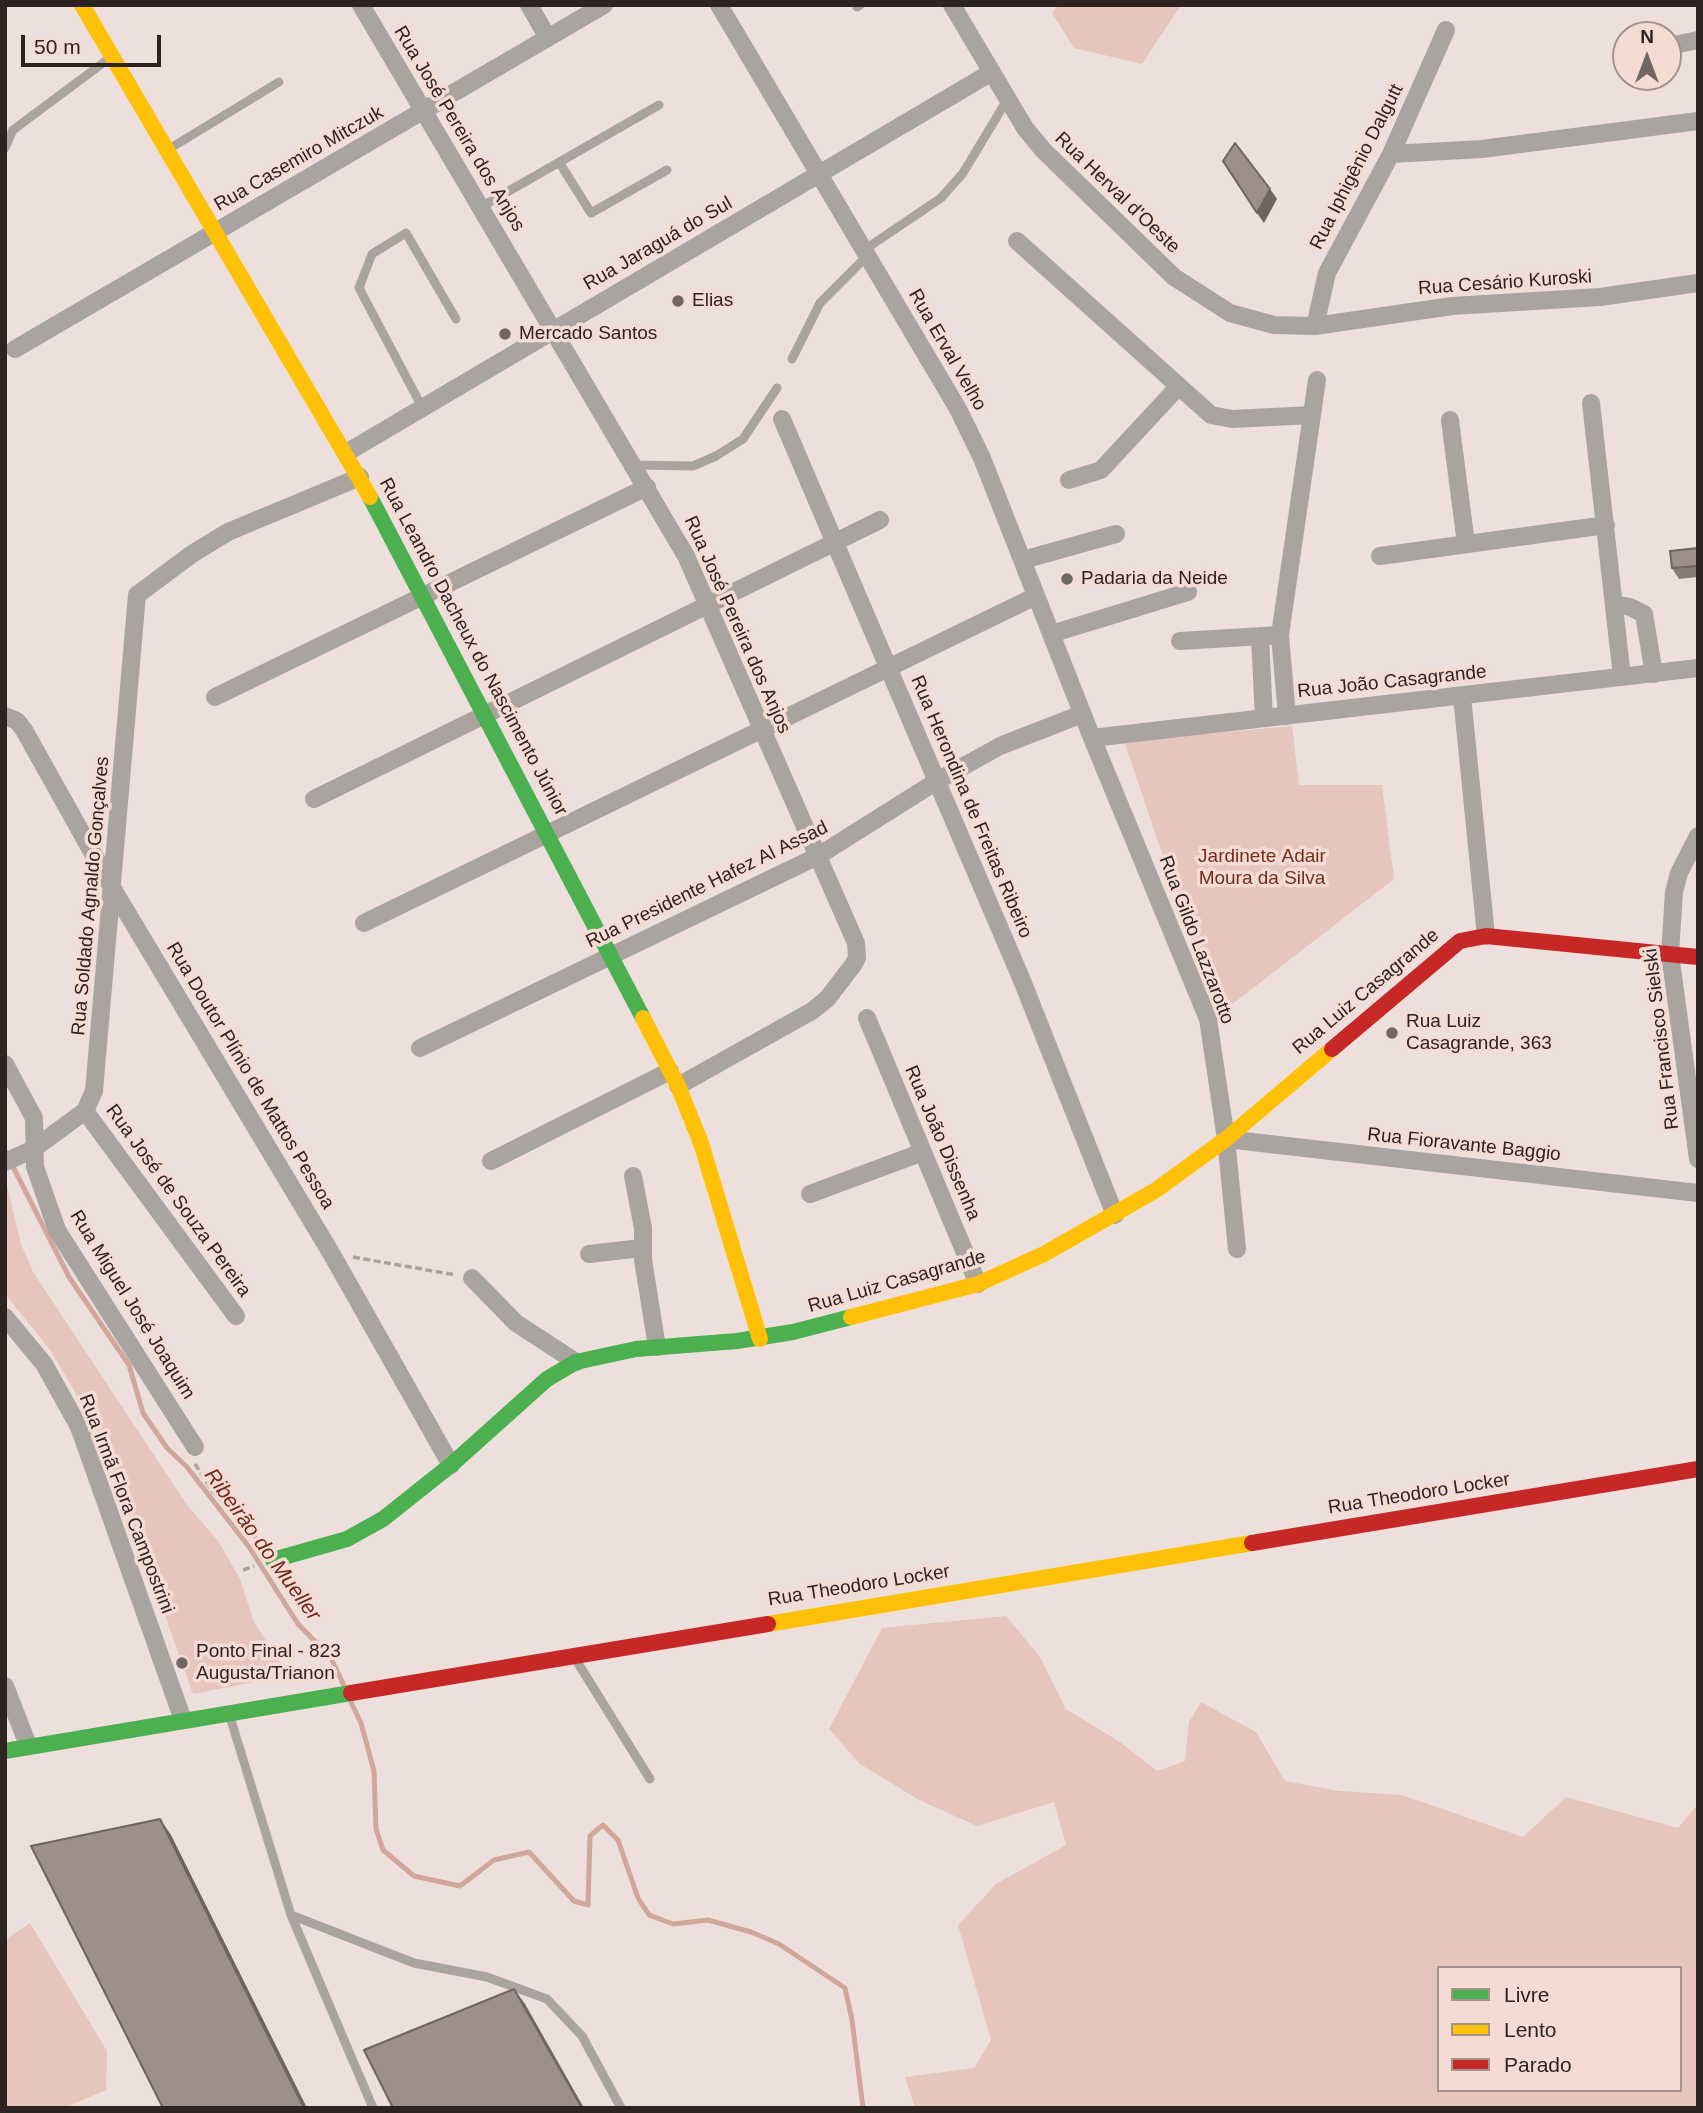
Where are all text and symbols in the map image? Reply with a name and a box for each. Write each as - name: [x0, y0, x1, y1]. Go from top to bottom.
- scale bar: [24, 21, 164, 65]
- north arrow: [1612, 21, 1682, 91]
- street label: Rua José Pereira dos Anjos: [389, 22, 529, 236]
- text: N: [1640, 26, 1654, 47]
- text: 50 m: [34, 35, 81, 58]
- street label: Rua Iphigênio Dalgutt: [1305, 80, 1409, 254]
- street label: Rua Casemiro Mitczuk: [211, 101, 387, 217]
- street label: Rua Herval d'Oeste: [1050, 127, 1184, 259]
- street label: Rua Jaraguá do Sul: [580, 192, 736, 296]
- street label: Rua Cesário Kuroski: [1417, 266, 1593, 300]
- street label: Rua Erval Velho: [903, 285, 991, 415]
- place label: Elias: [692, 290, 733, 312]
- marker: Elias: [670, 293, 686, 309]
- place label: Mercado Santos: [519, 323, 657, 345]
- marker: Mercado Santos: [497, 326, 513, 342]
- street label: Rua Leandro Dacheux do Nascimento Júnior: [374, 474, 572, 820]
- street label: Rua José Pereira dos Anjos: [679, 513, 795, 737]
- place label: Padaria da Neide: [1081, 568, 1228, 590]
- marker: Padaria da Neide: [1059, 571, 1075, 587]
- street label: Rua João Casagrande: [1296, 661, 1488, 703]
- street label: Rua Herondina de Freitas Ribeiro: [905, 672, 1037, 942]
- street label: Rua Soldado Agnaldo Gonçalves: [67, 756, 115, 1036]
- street label: Rua Presidente Hafez Al Assad: [582, 816, 832, 954]
- park label: Jardinete Adair Moura da Silva: [1198, 846, 1326, 890]
- street label: Rua Gildo Lazzarotto: [1153, 853, 1239, 1027]
- street label: Rua Luiz Casagrande: [1288, 924, 1444, 1060]
- street label: Rua Doutor Plínio de Mattos Pessoa: [161, 938, 339, 1214]
- street label: Rua Francisco Sielski: [1640, 947, 1684, 1131]
- place label: Rua Luiz Casagrande, 363: [1406, 1011, 1552, 1055]
- marker: Rua Luiz Casagrande, 363: [1384, 1025, 1400, 1041]
- street label: Rua João Dissenha: [899, 1062, 985, 1224]
- street label: Rua José de Souza Pereira: [100, 1100, 256, 1302]
- street label: Rua Fioravante Baggio: [1366, 1124, 1562, 1166]
- street label: Rua Miguel José Joaquim: [64, 1206, 200, 1404]
- street label: Rua Luiz Casagrande: [806, 1246, 988, 1318]
- street label: Rua Irmã Flora Campostrini: [74, 1391, 178, 1617]
- water label: Ribeirão do Mueller: [198, 1464, 326, 1626]
- street label: Rua Theodoro Locker: [1326, 1468, 1512, 1520]
- street label: Rua Theodoro Locker: [766, 1560, 952, 1612]
- place label: Ponto Final - 823 Augusta/Trianon: [196, 1641, 341, 1685]
- marker: Ponto Final - 823 Augusta/Trianon: [174, 1655, 190, 1671]
- legend: [1437, 1966, 1682, 2092]
- text: Livre: [1504, 1983, 1550, 2006]
- text: Lento: [1504, 2018, 1557, 2041]
- text: Parado: [1504, 2053, 1572, 2076]

